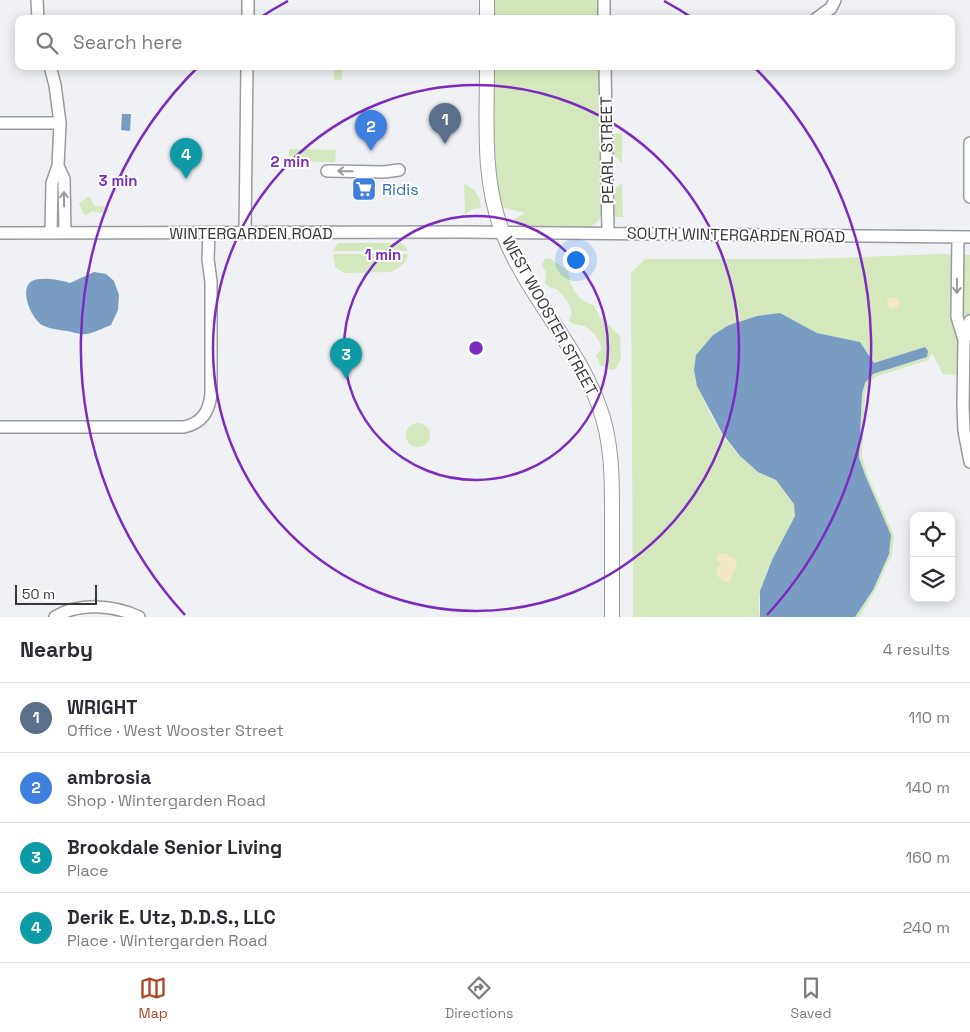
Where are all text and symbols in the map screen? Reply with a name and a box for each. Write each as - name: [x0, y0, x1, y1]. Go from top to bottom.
- search box: [15, 15, 955, 70]
- icon: search: [33, 29, 61, 57]
- text: Search here: [73, 30, 183, 55]
- street label: PEARL STREET: [596, 96, 618, 204]
- pin: 1: [429, 103, 461, 144]
- pin: 2: [355, 110, 387, 151]
- pin: 4: [170, 138, 202, 179]
- text: 2 min: [271, 152, 309, 171]
- one-way arrow: [338, 166, 354, 176]
- text: 3 min: [99, 171, 137, 190]
- supermarket icon: Ridis: [351, 176, 377, 202]
- place label: Ridis: [382, 179, 419, 200]
- one-way arrow: [60, 191, 69, 207]
- street label: WINTERGARDEN ROAD: [169, 223, 333, 244]
- street label: SOUTH WINTERGARDEN ROAD: [627, 223, 845, 247]
- street label: WEST WOOSTER STREET: [497, 233, 603, 399]
- text: 1 min: [365, 245, 401, 264]
- your location: [563, 247, 589, 273]
- one-way arrow: [952, 278, 962, 294]
- pin: 3: [330, 338, 362, 379]
- centre of rings: [467, 339, 485, 357]
- map controls: [910, 512, 955, 602]
- button: locate: [910, 512, 955, 557]
- button: layers: [910, 557, 955, 602]
- scale bar: [15, 582, 98, 605]
- text: 50 m: [22, 585, 55, 603]
- text: Nearby: [20, 636, 93, 663]
- text: 4 results: [883, 639, 950, 660]
- text: WRIGHT: [67, 695, 137, 720]
- text: 1: [32, 707, 40, 728]
- text: 110 m: [908, 707, 950, 728]
- text: Office · West Wooster Street: [67, 720, 284, 741]
- text: ambrosia: [67, 765, 151, 790]
- text: 2: [31, 777, 41, 798]
- text: 140 m: [905, 777, 950, 798]
- text: Shop · Wintergarden Road: [67, 790, 266, 811]
- text: Brookdale Senior Living: [67, 835, 282, 860]
- text: 3: [31, 847, 41, 868]
- text: 160 m: [905, 847, 950, 868]
- text: Place: [67, 860, 109, 881]
- text: Derik E. Utz, D.D.S., LLC: [67, 905, 276, 930]
- text: 4: [31, 917, 41, 938]
- text: 240 m: [903, 917, 950, 938]
- text: Place · Wintergarden Road: [67, 930, 268, 951]
- tab: Map: [139, 974, 168, 1022]
- tab: Directions: [445, 974, 513, 1022]
- tab: Saved: [791, 974, 831, 1022]

